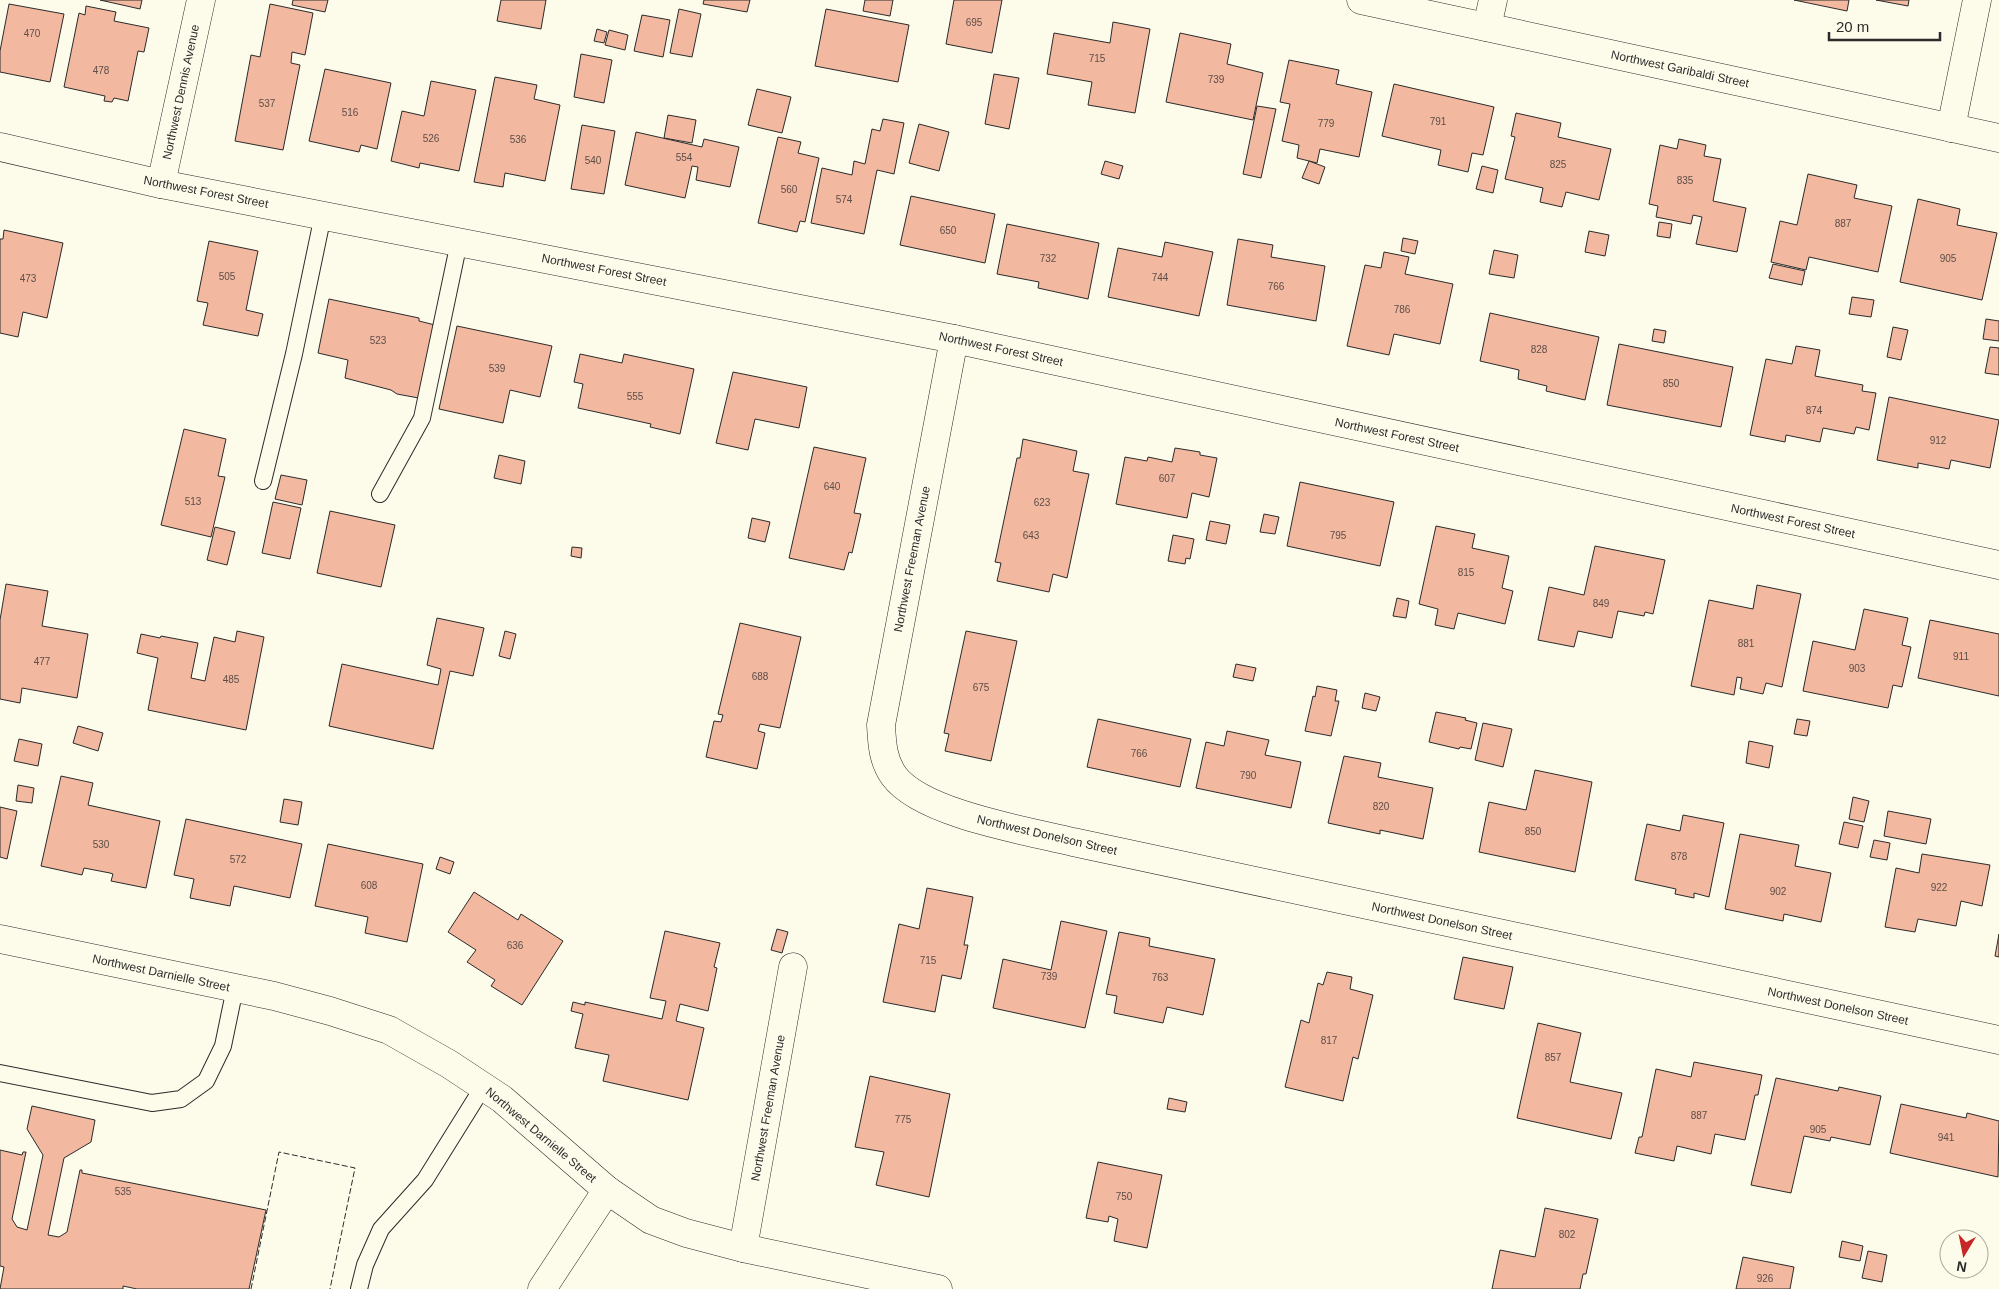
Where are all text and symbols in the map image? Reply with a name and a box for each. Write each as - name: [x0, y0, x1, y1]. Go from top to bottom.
- scale bar: [1829, 10, 1940, 42]
- house number: 695: [966, 17, 983, 28]
- text: 20 m: [1836, 18, 1869, 35]
- street label: Northwest Dennis Avenue: [160, 23, 202, 161]
- house number: 470: [24, 28, 41, 39]
- street label: Northwest Garibaldi Street: [1610, 48, 1751, 91]
- house number: 715: [1089, 53, 1106, 64]
- house number: 478: [93, 65, 110, 76]
- house number: 739: [1208, 74, 1225, 85]
- house number: 537: [259, 98, 276, 109]
- house number: 516: [342, 107, 359, 118]
- house number: 791: [1430, 116, 1447, 127]
- house number: 779: [1318, 118, 1335, 129]
- house number: 526: [423, 133, 440, 144]
- house number: 536: [510, 134, 527, 145]
- house number: 554: [676, 152, 693, 163]
- house number: 540: [585, 155, 602, 166]
- house number: 825: [1550, 159, 1567, 170]
- street label: Northwest Forest Street: [142, 173, 270, 211]
- house number: 835: [1677, 175, 1694, 186]
- house number: 560: [781, 184, 798, 195]
- house number: 574: [836, 194, 853, 205]
- house number: 887: [1835, 218, 1852, 229]
- house number: 650: [940, 225, 957, 236]
- street label: Northwest Forest Street: [540, 251, 668, 289]
- house number: 732: [1040, 253, 1057, 264]
- house number: 905: [1940, 253, 1957, 264]
- house number: 505: [219, 271, 236, 282]
- house number: 744: [1152, 272, 1169, 283]
- house number: 473: [20, 273, 37, 284]
- house number: 766: [1268, 281, 1285, 292]
- house number: 786: [1394, 304, 1411, 315]
- street label: Northwest Forest Street: [938, 329, 1065, 369]
- house number: 523: [370, 335, 387, 346]
- house number: 828: [1531, 344, 1548, 355]
- house number: 539: [489, 363, 506, 374]
- house number: 850: [1663, 378, 1680, 389]
- house number: 555: [627, 391, 644, 402]
- house number: 874: [1806, 405, 1823, 416]
- street label: Northwest Forest Street: [1334, 415, 1461, 455]
- house number: 912: [1930, 435, 1947, 446]
- house number: 607: [1159, 473, 1176, 484]
- house number: 640: [824, 481, 841, 492]
- street label: Northwest Freeman Avenue: [891, 484, 933, 633]
- house number: 513: [185, 496, 202, 507]
- house number: 623: [1034, 497, 1051, 508]
- street label: Northwest Forest Street: [1730, 501, 1857, 541]
- house number: 643: [1023, 530, 1040, 541]
- house number: 795: [1330, 530, 1347, 541]
- house number: 815: [1458, 567, 1475, 578]
- house number: 849: [1593, 598, 1610, 609]
- house number: 881: [1738, 638, 1755, 649]
- house number: 911: [1953, 651, 1969, 662]
- house number: 477: [34, 656, 51, 667]
- house number: 903: [1849, 663, 1866, 674]
- house number: 688: [752, 671, 769, 682]
- house number: 485: [223, 674, 240, 685]
- house number: 675: [973, 682, 990, 693]
- house number: 766: [1131, 748, 1148, 759]
- house number: 790: [1240, 770, 1257, 781]
- house number: 820: [1373, 801, 1390, 812]
- street label: Northwest Donelson Street: [976, 812, 1119, 858]
- house number: 850: [1525, 826, 1542, 837]
- house number: 530: [93, 839, 110, 850]
- house number: 878: [1671, 851, 1688, 862]
- house number: 572: [230, 854, 247, 865]
- house number: 608: [361, 880, 378, 891]
- house number: 922: [1931, 882, 1948, 893]
- house number: 902: [1770, 886, 1787, 897]
- street label: Northwest Donelson Street: [1370, 899, 1514, 943]
- house number: 636: [507, 940, 524, 951]
- street label: Northwest Darnielle Street: [91, 952, 232, 995]
- house number: 715: [920, 955, 937, 966]
- house number: 739: [1041, 971, 1058, 982]
- house number: 763: [1152, 972, 1169, 983]
- street label: Northwest Donelson Street: [1766, 984, 1910, 1028]
- street label: Northwest Freeman Avenue: [748, 1033, 788, 1182]
- house number: 817: [1321, 1035, 1338, 1046]
- house number: 857: [1545, 1052, 1562, 1063]
- street label: Northwest Darnielle Street: [483, 1085, 600, 1186]
- house number: 887: [1691, 1110, 1708, 1121]
- house number: 775: [895, 1114, 912, 1125]
- house number: 905: [1810, 1124, 1827, 1135]
- house number: 941: [1938, 1132, 1955, 1143]
- house number: 535: [115, 1186, 132, 1197]
- house number: 750: [1116, 1191, 1133, 1202]
- house number: 802: [1559, 1229, 1576, 1240]
- north arrow: [1939, 1229, 1989, 1279]
- text: N: [1955, 1258, 1968, 1276]
- house number: 926: [1757, 1273, 1774, 1284]

